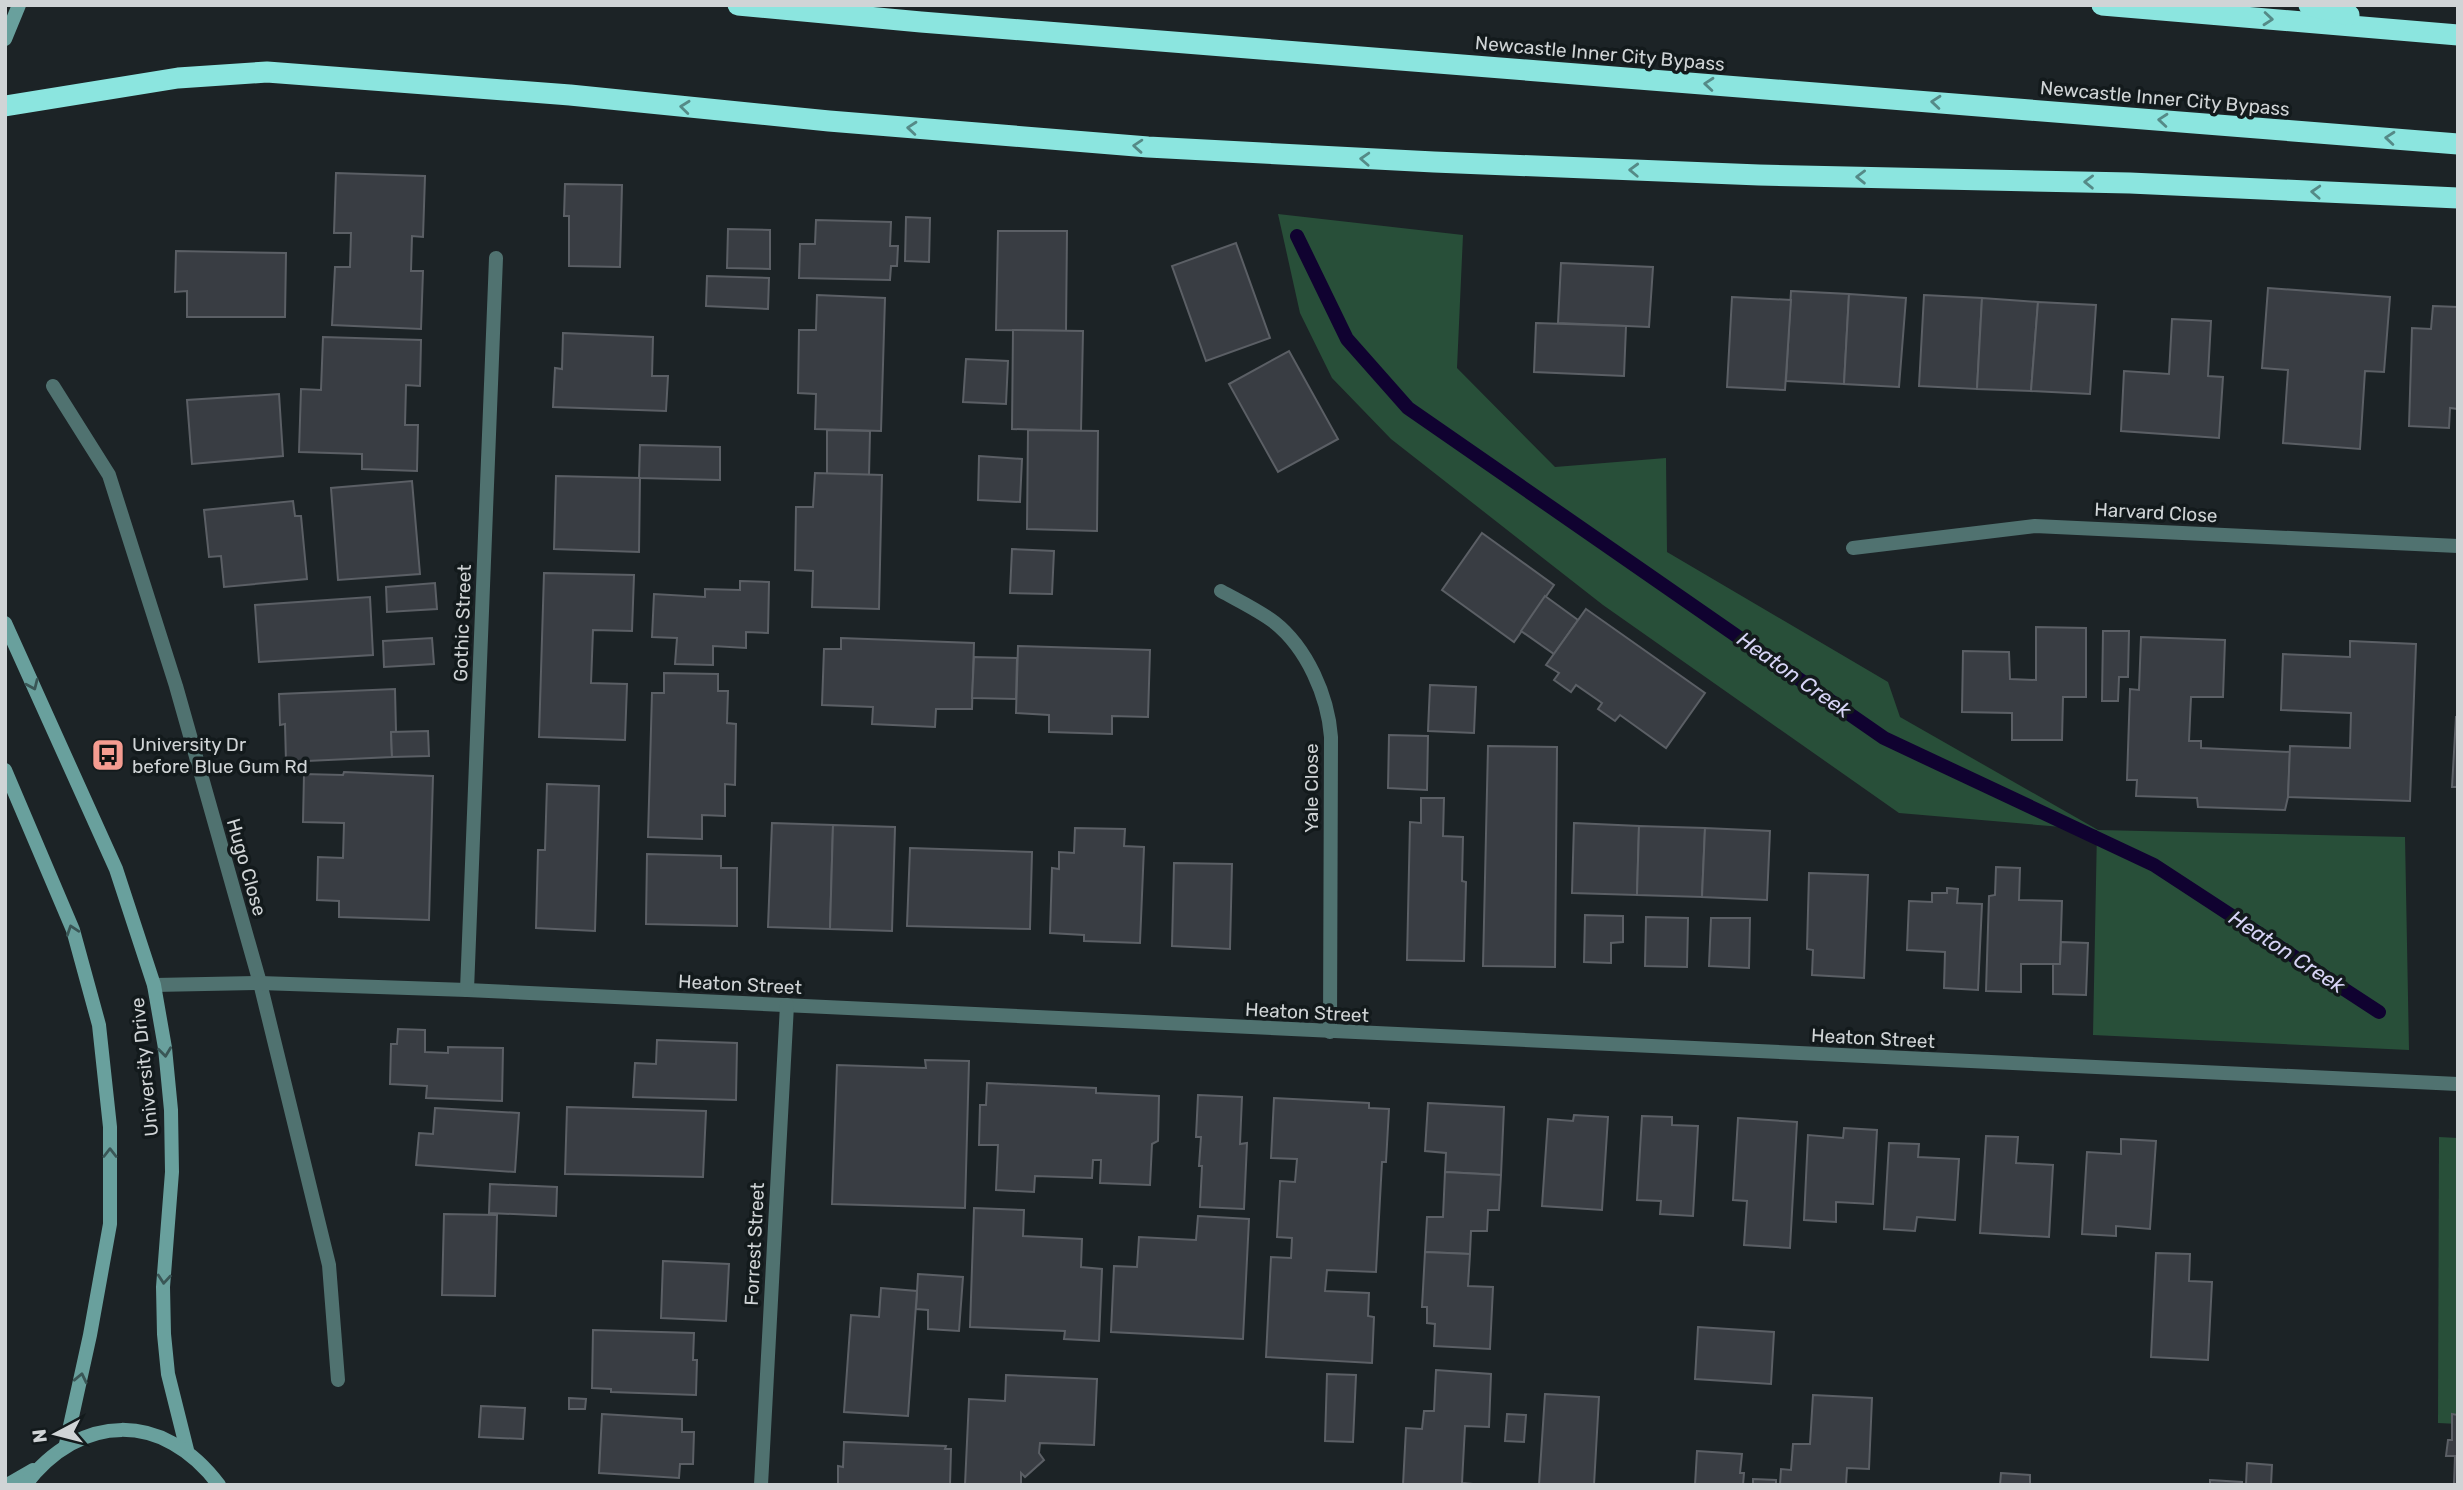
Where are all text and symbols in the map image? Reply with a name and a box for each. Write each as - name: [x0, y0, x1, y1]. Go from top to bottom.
- one-way arrow: [2262, 11, 2273, 26]
- street label: Newcastle Inner City Bypass: [1474, 31, 1726, 76]
- street label: Newcastle Inner City Bypass: [2039, 76, 2291, 121]
- one-way arrow: [1704, 77, 1715, 92]
- one-way arrow: [1930, 95, 1941, 110]
- one-way arrow: [679, 99, 691, 114]
- one-way arrow: [2157, 113, 2168, 128]
- one-way arrow: [906, 121, 917, 136]
- one-way arrow: [2384, 131, 2395, 146]
- one-way arrow: [1133, 139, 1144, 154]
- one-way arrow: [1360, 151, 1371, 166]
- one-way arrow: [1628, 163, 1639, 178]
- one-way arrow: [1856, 170, 1867, 185]
- one-way arrow: [2083, 174, 2094, 190]
- one-way arrow: [2310, 184, 2321, 199]
- street label: Harvard Close: [2094, 498, 2218, 527]
- street label: Gothic Street: [449, 563, 476, 682]
- water label: Heaton Creek: [1733, 626, 1857, 724]
- one-way arrow: [25, 678, 39, 691]
- place label: University Dr before Blue Gum Rd: [132, 733, 308, 778]
- bus stop icon: University Dr before Blue Gum Rd: [89, 736, 127, 774]
- street label: Yale Close: [1300, 743, 1323, 833]
- street label: Hugo Close: [222, 816, 271, 919]
- water label: Heaton Creek: [2225, 905, 2351, 999]
- one-way arrow: [66, 924, 80, 936]
- street label: Heaton Street: [677, 970, 803, 999]
- street label: University Drive: [126, 996, 163, 1138]
- street label: Heaton Street: [1244, 998, 1370, 1027]
- street label: Heaton Street: [1810, 1024, 1936, 1053]
- one-way arrow: [157, 1046, 172, 1058]
- one-way arrow: [102, 1147, 118, 1158]
- street label: Forrest Street: [740, 1181, 769, 1306]
- one-way arrow: [157, 1274, 172, 1285]
- one-way arrow: [72, 1372, 87, 1384]
- north arrow: [21, 1399, 91, 1469]
- text: N: [27, 1428, 52, 1444]

